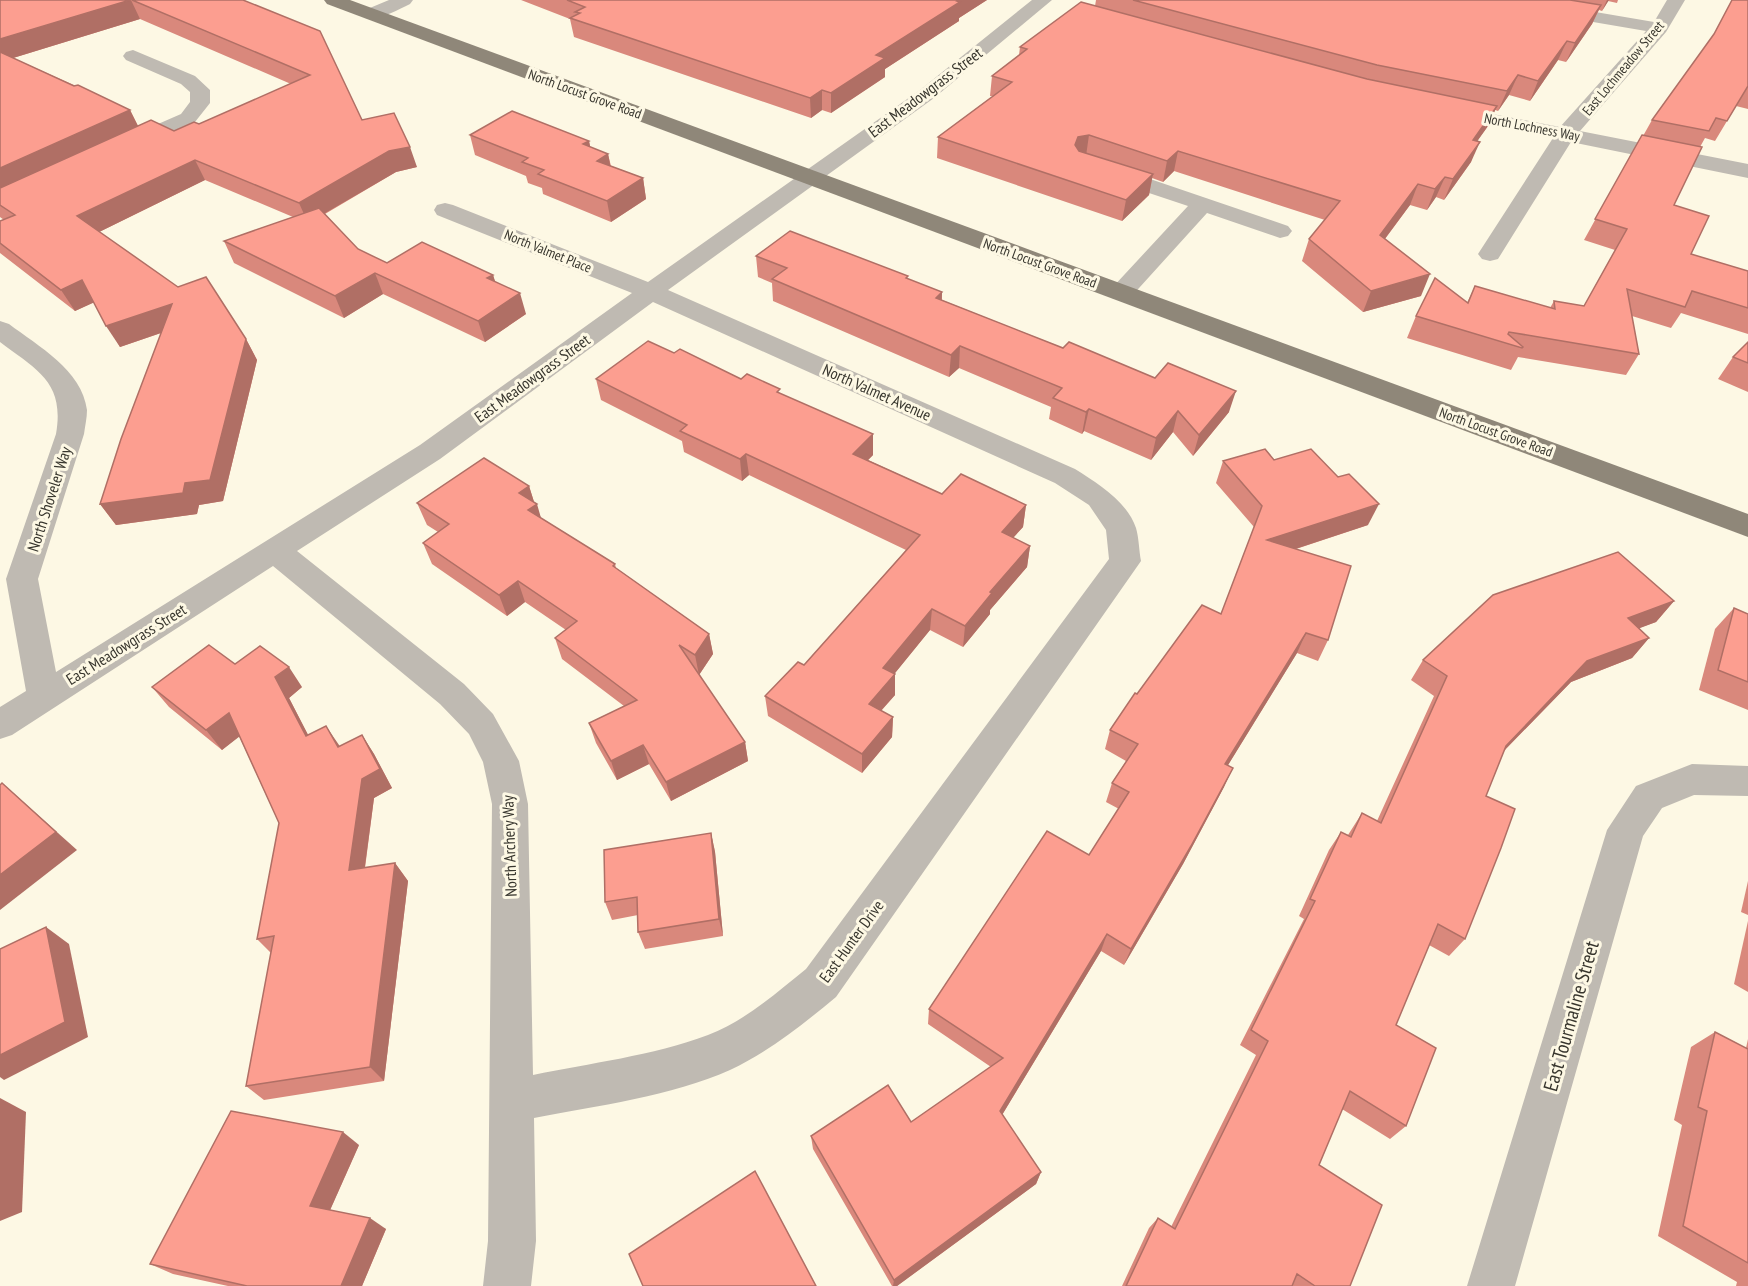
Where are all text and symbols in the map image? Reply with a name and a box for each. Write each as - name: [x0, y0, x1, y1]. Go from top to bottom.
- street label: East Lochmeadow Street: [1578, 17, 1668, 119]
- street label: East Meadowgrass Street: [864, 42, 986, 141]
- street label: North Locust Grove Road: [526, 65, 644, 123]
- street label: North Lochness Way: [1483, 109, 1582, 145]
- street label: North Valmet Place: [502, 225, 594, 277]
- street label: North Locust Grove Road: [981, 234, 1099, 292]
- street label: East Meadowgrass Street: [470, 329, 594, 427]
- street label: North Valmet Avenue: [820, 359, 934, 425]
- street label: North Locust Grove Road: [1437, 403, 1555, 461]
- street label: North Shoveler Way: [23, 444, 75, 554]
- street label: East Meadowgrass Street: [62, 599, 190, 689]
- street label: North Archery Way: [497, 795, 521, 897]
- street label: East Hunter Drive: [814, 896, 888, 986]
- street label: East Tourmaline Street: [1537, 937, 1605, 1094]

